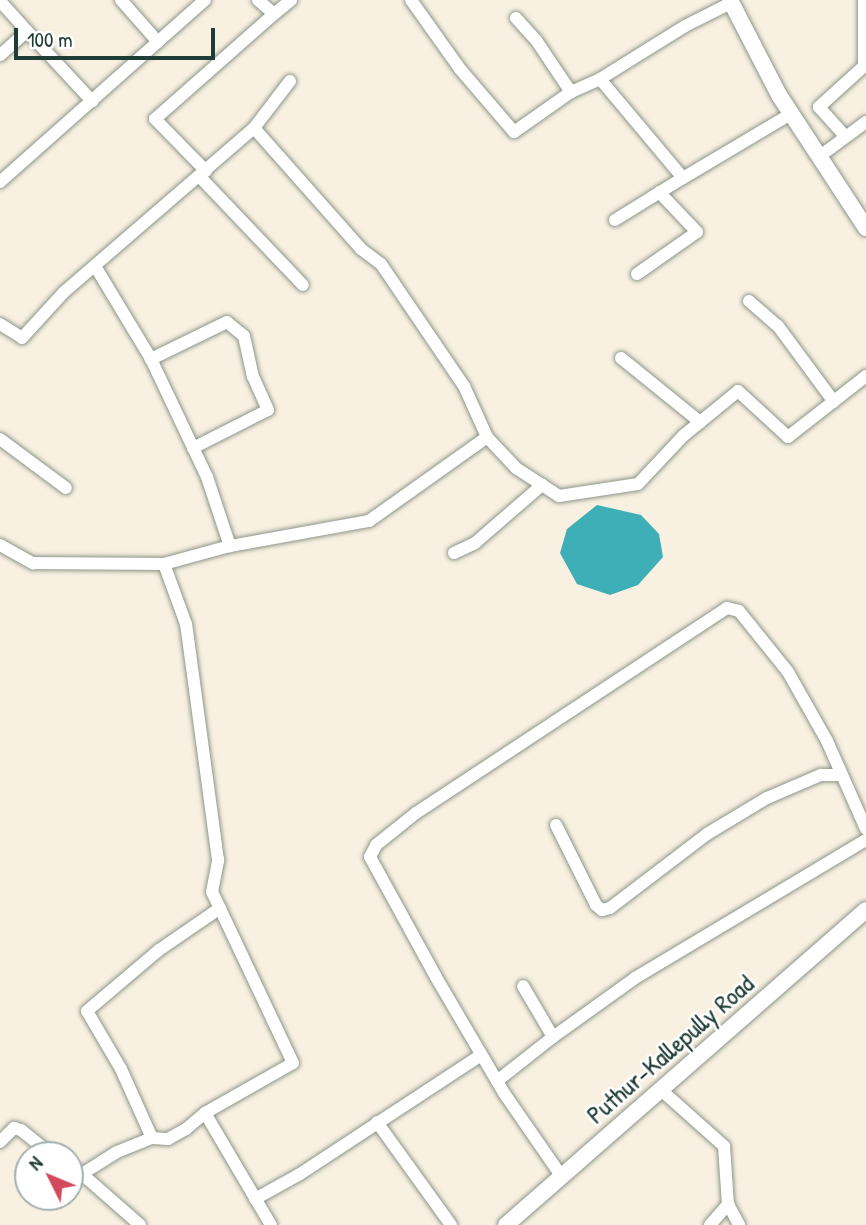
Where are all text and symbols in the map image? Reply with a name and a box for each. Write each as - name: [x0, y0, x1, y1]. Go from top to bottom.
- scale bar: [18, 14, 219, 58]
- text: 100 m: [27, 25, 73, 54]
- street label: Puthur-Kallepully Road: [580, 968, 760, 1130]
- north arrow: [14, 1141, 84, 1211]
- text: N: [22, 1150, 48, 1176]

